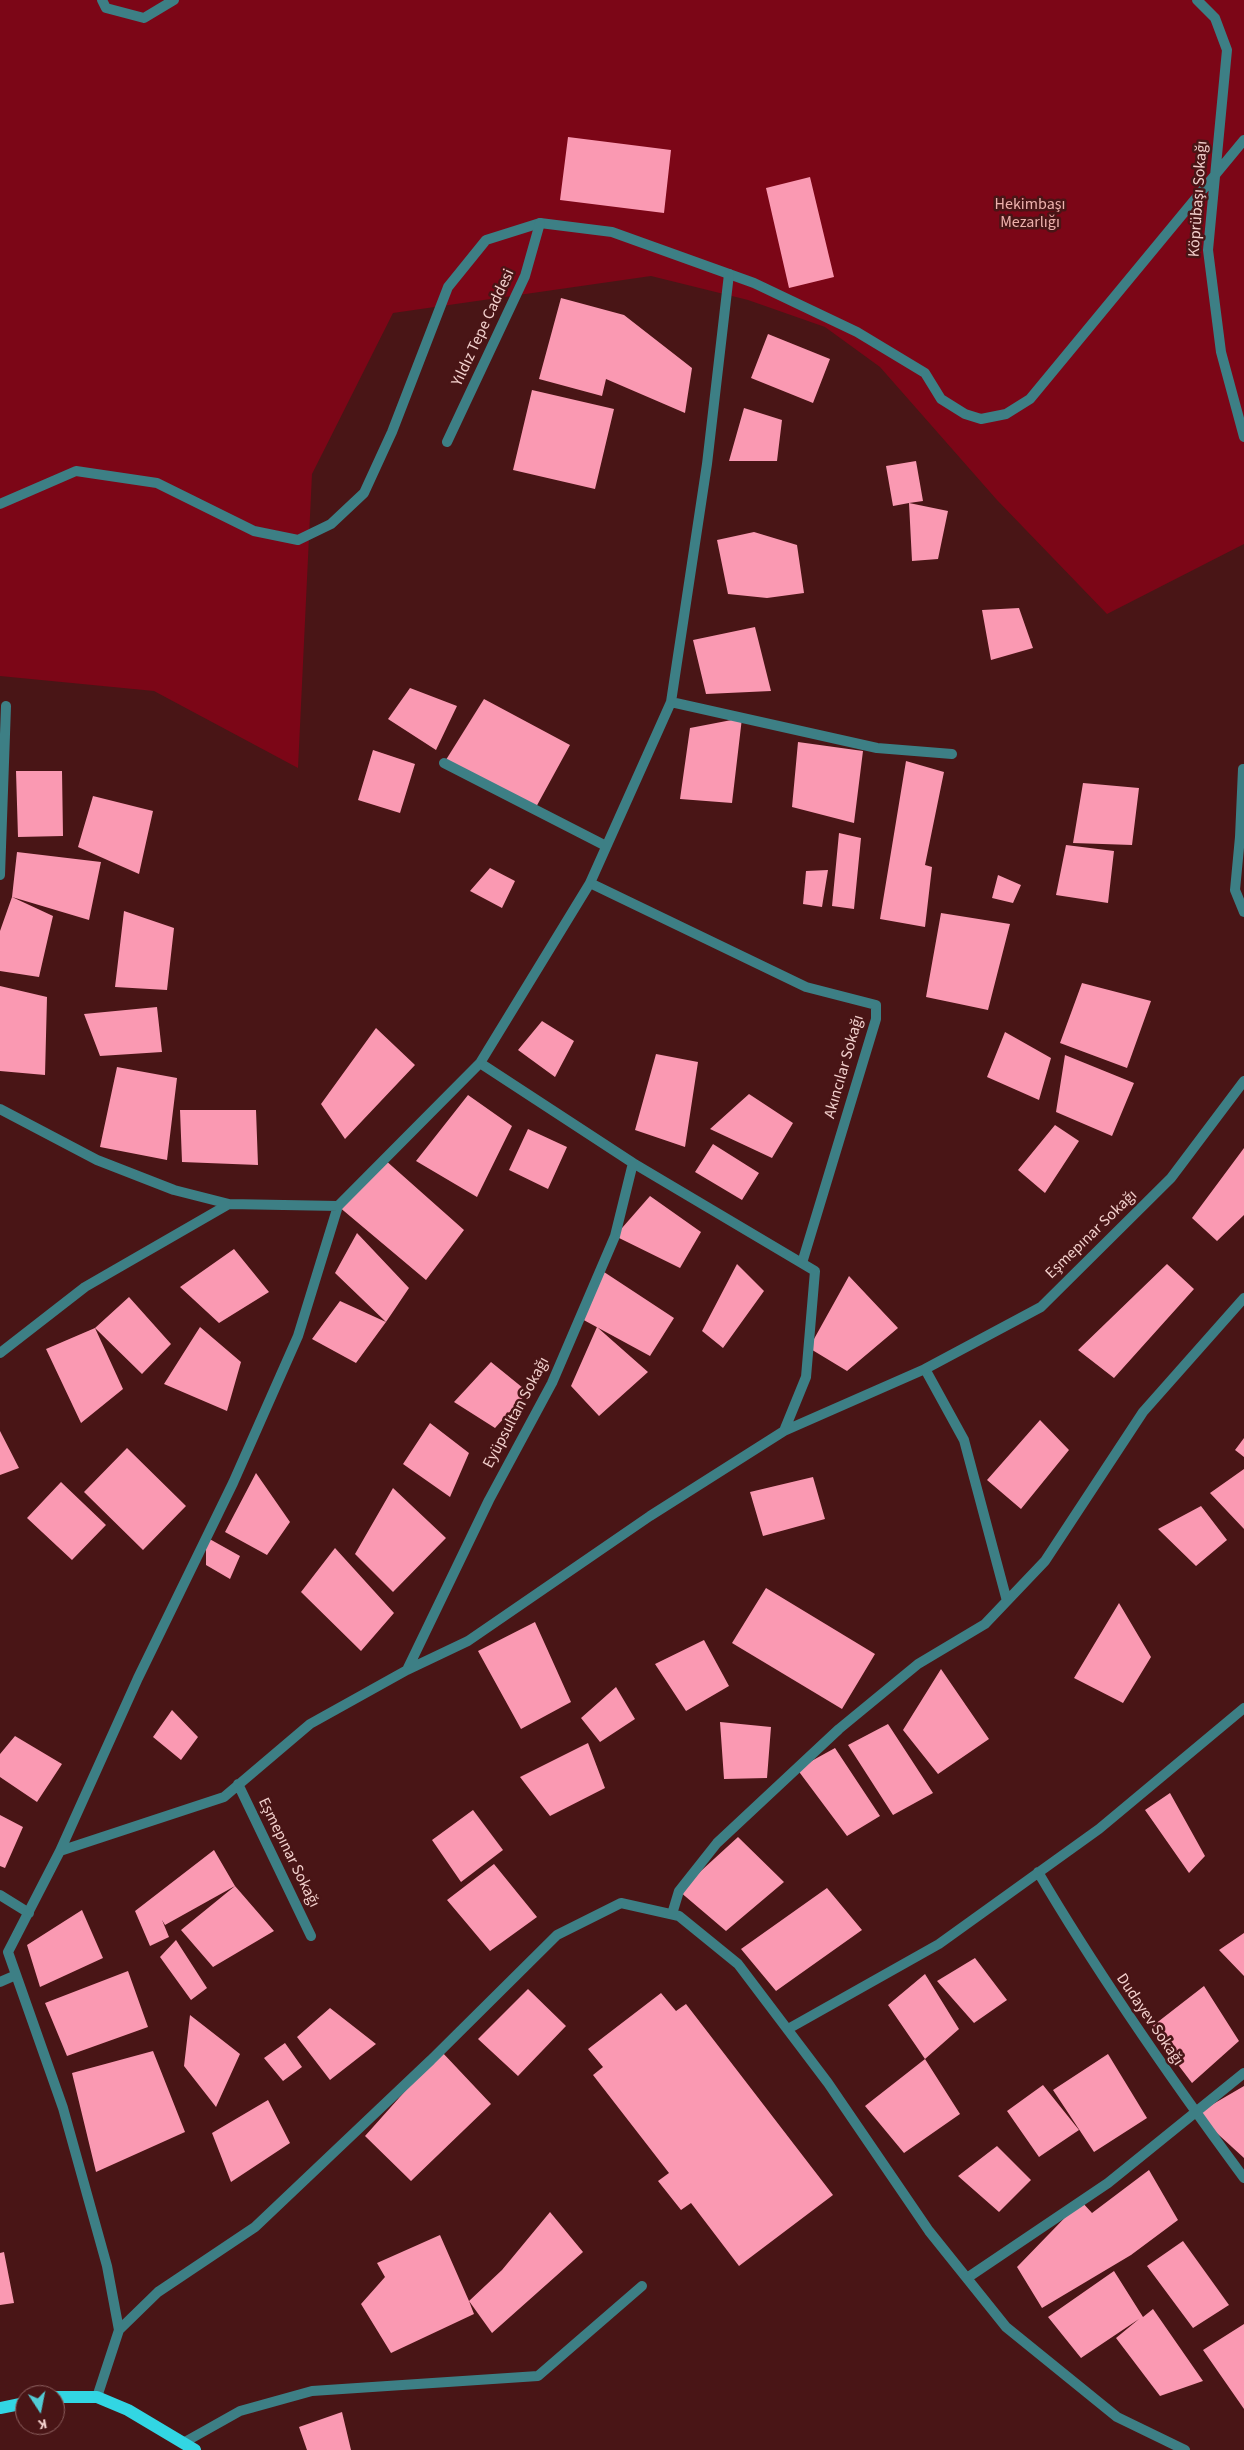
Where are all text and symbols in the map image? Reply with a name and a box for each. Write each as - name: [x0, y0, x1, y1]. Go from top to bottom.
- street label: Köprübaşı Sokağı: [1185, 140, 1213, 258]
- park label: Hekimbaşı Mezarlığı: [995, 195, 1065, 233]
- street label: Yıldız Tepe Caddesi: [448, 266, 520, 390]
- street label: Akıncılar Sokağı: [821, 1013, 869, 1121]
- street label: Eşmepınar Sokağı: [1042, 1186, 1142, 1284]
- street label: Eyüpsultan Sokağı: [480, 1354, 554, 1472]
- street label: Eşmepınar Sokağı: [253, 1795, 323, 1911]
- street label: Dudayev Sokağı: [1111, 1970, 1187, 2070]
- north arrow: [15, 2385, 65, 2435]
- text: K: [37, 2413, 49, 2434]

